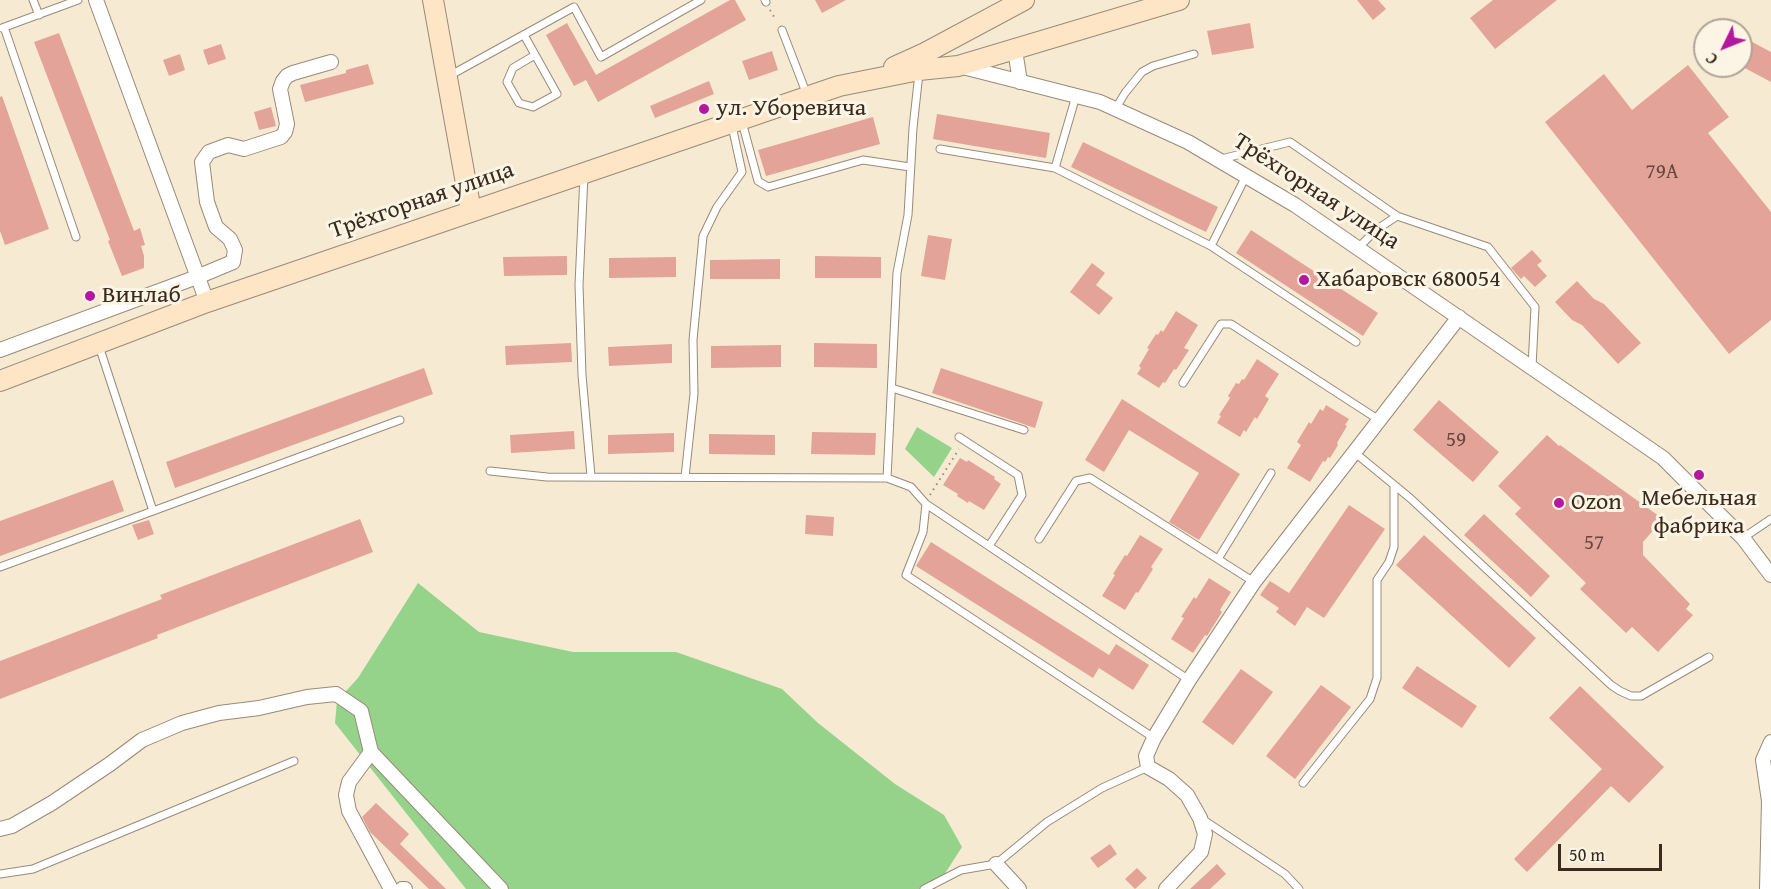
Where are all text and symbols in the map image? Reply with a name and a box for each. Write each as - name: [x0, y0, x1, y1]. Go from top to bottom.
- north arrow: [1693, 18, 1753, 78]
- text: С: [1699, 47, 1723, 70]
- place label: ул. Уборевича: [716, 95, 866, 123]
- marker: ул. Уборевича: [697, 102, 711, 116]
- street label: Трёхгорная улица: [1227, 127, 1405, 257]
- street label: Трёхгорная улица: [326, 156, 518, 246]
- house number: 79А: [1646, 160, 1678, 186]
- place label: Хабаровск 680054: [1316, 266, 1501, 294]
- marker: Хабаровск 680054: [1297, 273, 1311, 287]
- place label: Винлаб: [102, 282, 181, 310]
- marker: Винлаб: [83, 289, 97, 303]
- house number: 59: [1446, 428, 1466, 454]
- marker: Мебельная фабрика: [1692, 468, 1706, 482]
- place label: Мебельная фабрика: [1641, 485, 1757, 541]
- place label: Ozon: [1571, 489, 1622, 517]
- marker: Ozon: [1552, 496, 1566, 510]
- house number: 57: [1584, 531, 1604, 557]
- scale bar: [1561, 832, 1664, 870]
- text: 50 m: [1569, 841, 1605, 868]

